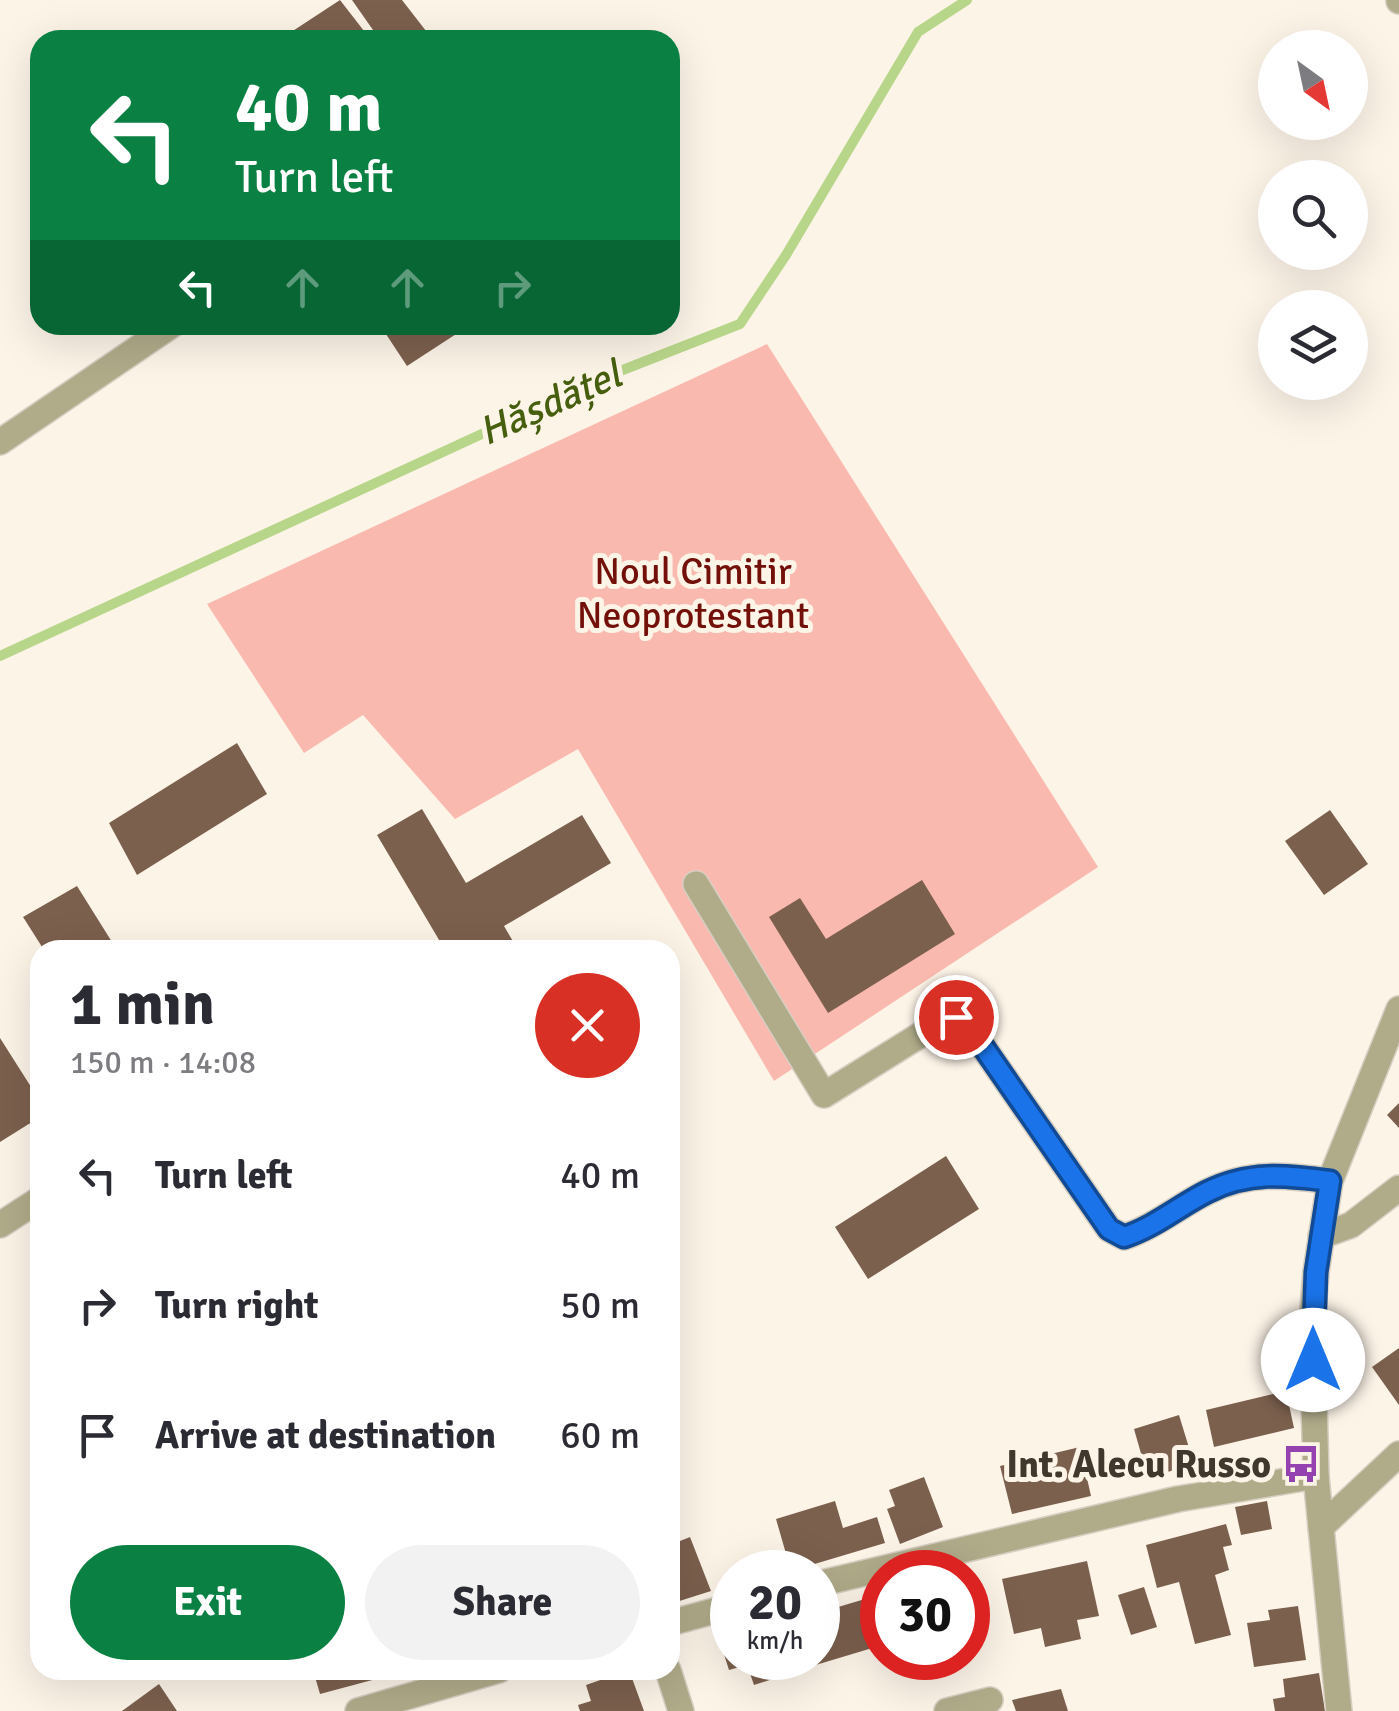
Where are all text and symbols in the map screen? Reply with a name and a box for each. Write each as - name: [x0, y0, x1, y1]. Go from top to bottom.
- north arrow: [1258, 30, 1368, 140]
- map controls: [1258, 30, 1368, 400]
- text: 40 m: [235, 64, 383, 150]
- icon: left: [70, 70, 200, 200]
- text: Turn left: [235, 150, 394, 205]
- button: search: [1258, 160, 1368, 270]
- icon: left: [170, 260, 225, 315]
- icon: ahead: [275, 260, 330, 315]
- icon: ahead: [380, 260, 435, 315]
- icon: right: [485, 260, 540, 315]
- button: layers: [1258, 290, 1368, 400]
- water label: Hășdățel: [471, 348, 632, 457]
- park label: Noul Cimitir Neoprotestant: [577, 548, 809, 639]
- text: 1 min: [70, 968, 215, 1042]
- button: close: [535, 973, 640, 1078]
- pin: [914, 975, 999, 1060]
- icon: arrive: [929, 990, 984, 1045]
- text: 150 m · 14:08: [70, 1043, 256, 1082]
- icon: left: [70, 1148, 125, 1203]
- text: Turn left: [155, 1152, 293, 1199]
- text: 40 m: [560, 1152, 640, 1199]
- icon: right: [70, 1278, 125, 1333]
- text: Turn right: [155, 1282, 319, 1329]
- text: 50 m: [560, 1282, 640, 1329]
- position arrow: [1261, 1308, 1365, 1412]
- icon: arrive: [70, 1408, 125, 1463]
- text: Arrive at destination: [155, 1412, 496, 1459]
- text: 60 m: [560, 1412, 640, 1459]
- place label: Int. Alecu Russo: [1006, 1441, 1271, 1488]
- bus stop icon: Int. Alecu Russo: [1280, 1443, 1322, 1485]
- button: Exit: [70, 1545, 345, 1660]
- button: Share: [365, 1545, 640, 1660]
- speed limit sign: 30: [860, 1550, 990, 1680]
- text: 20: [748, 1572, 802, 1634]
- text: km/h: [747, 1625, 803, 1656]

